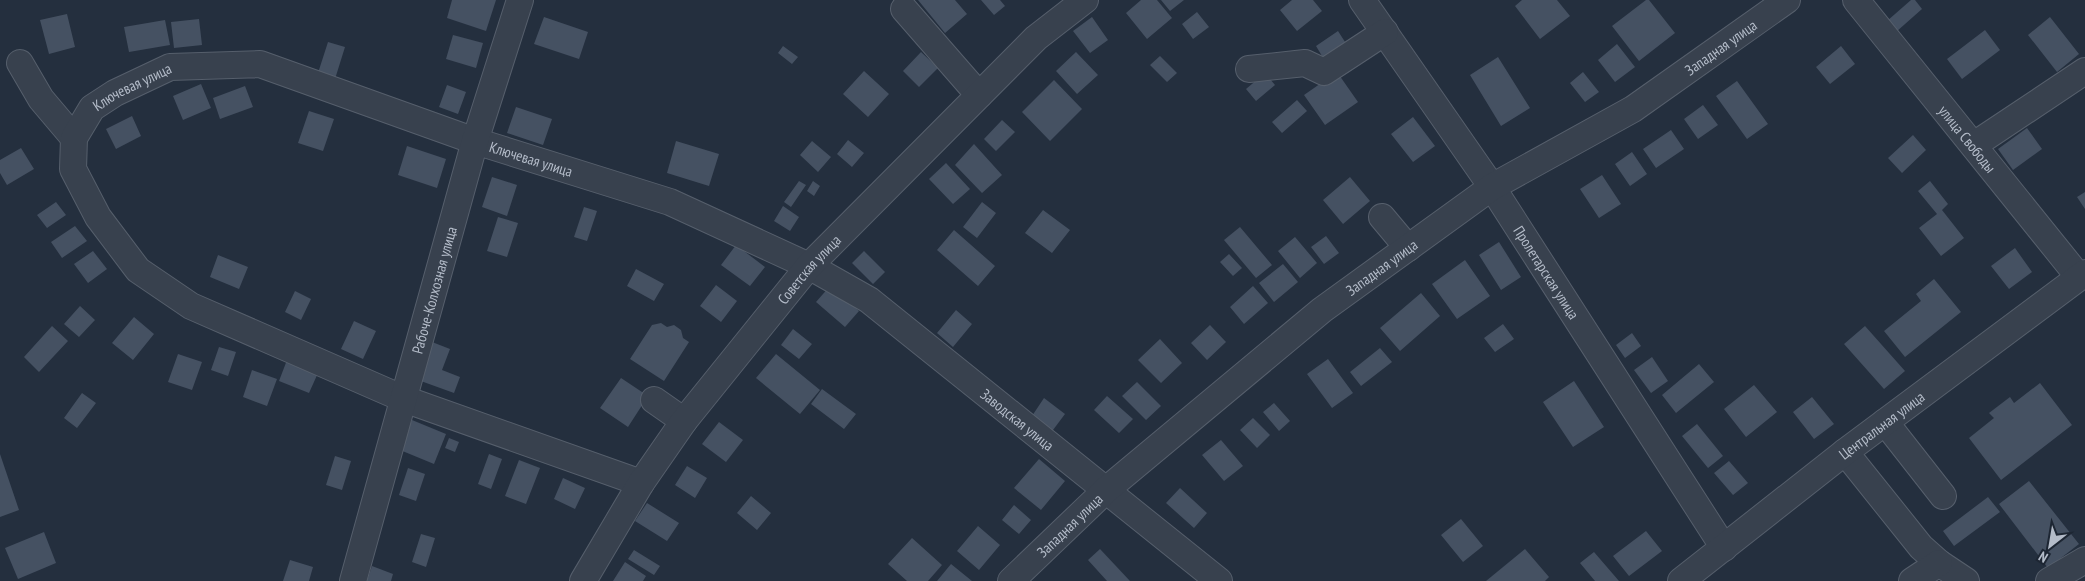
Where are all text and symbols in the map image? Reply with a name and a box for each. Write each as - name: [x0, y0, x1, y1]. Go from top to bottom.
- street label: Западная улица: [1681, 15, 1760, 79]
- street label: Ключевая улица: [89, 58, 174, 115]
- street label: улица Свободы: [1935, 101, 2000, 176]
- street label: Ключевая улица: [487, 137, 575, 180]
- street label: Пролетарская улица: [1510, 222, 1584, 323]
- street label: Рабоче-Колхозная улица: [407, 224, 460, 356]
- street label: Советская улица: [773, 230, 845, 308]
- street label: Западная улица: [1342, 235, 1421, 299]
- street label: Заводская улица: [977, 384, 1058, 454]
- street label: Центральная улица: [1835, 387, 1928, 463]
- street label: Западная улица: [1033, 489, 1106, 561]
- north arrow: [2025, 521, 2075, 571]
- text: N: [2035, 547, 2051, 567]

